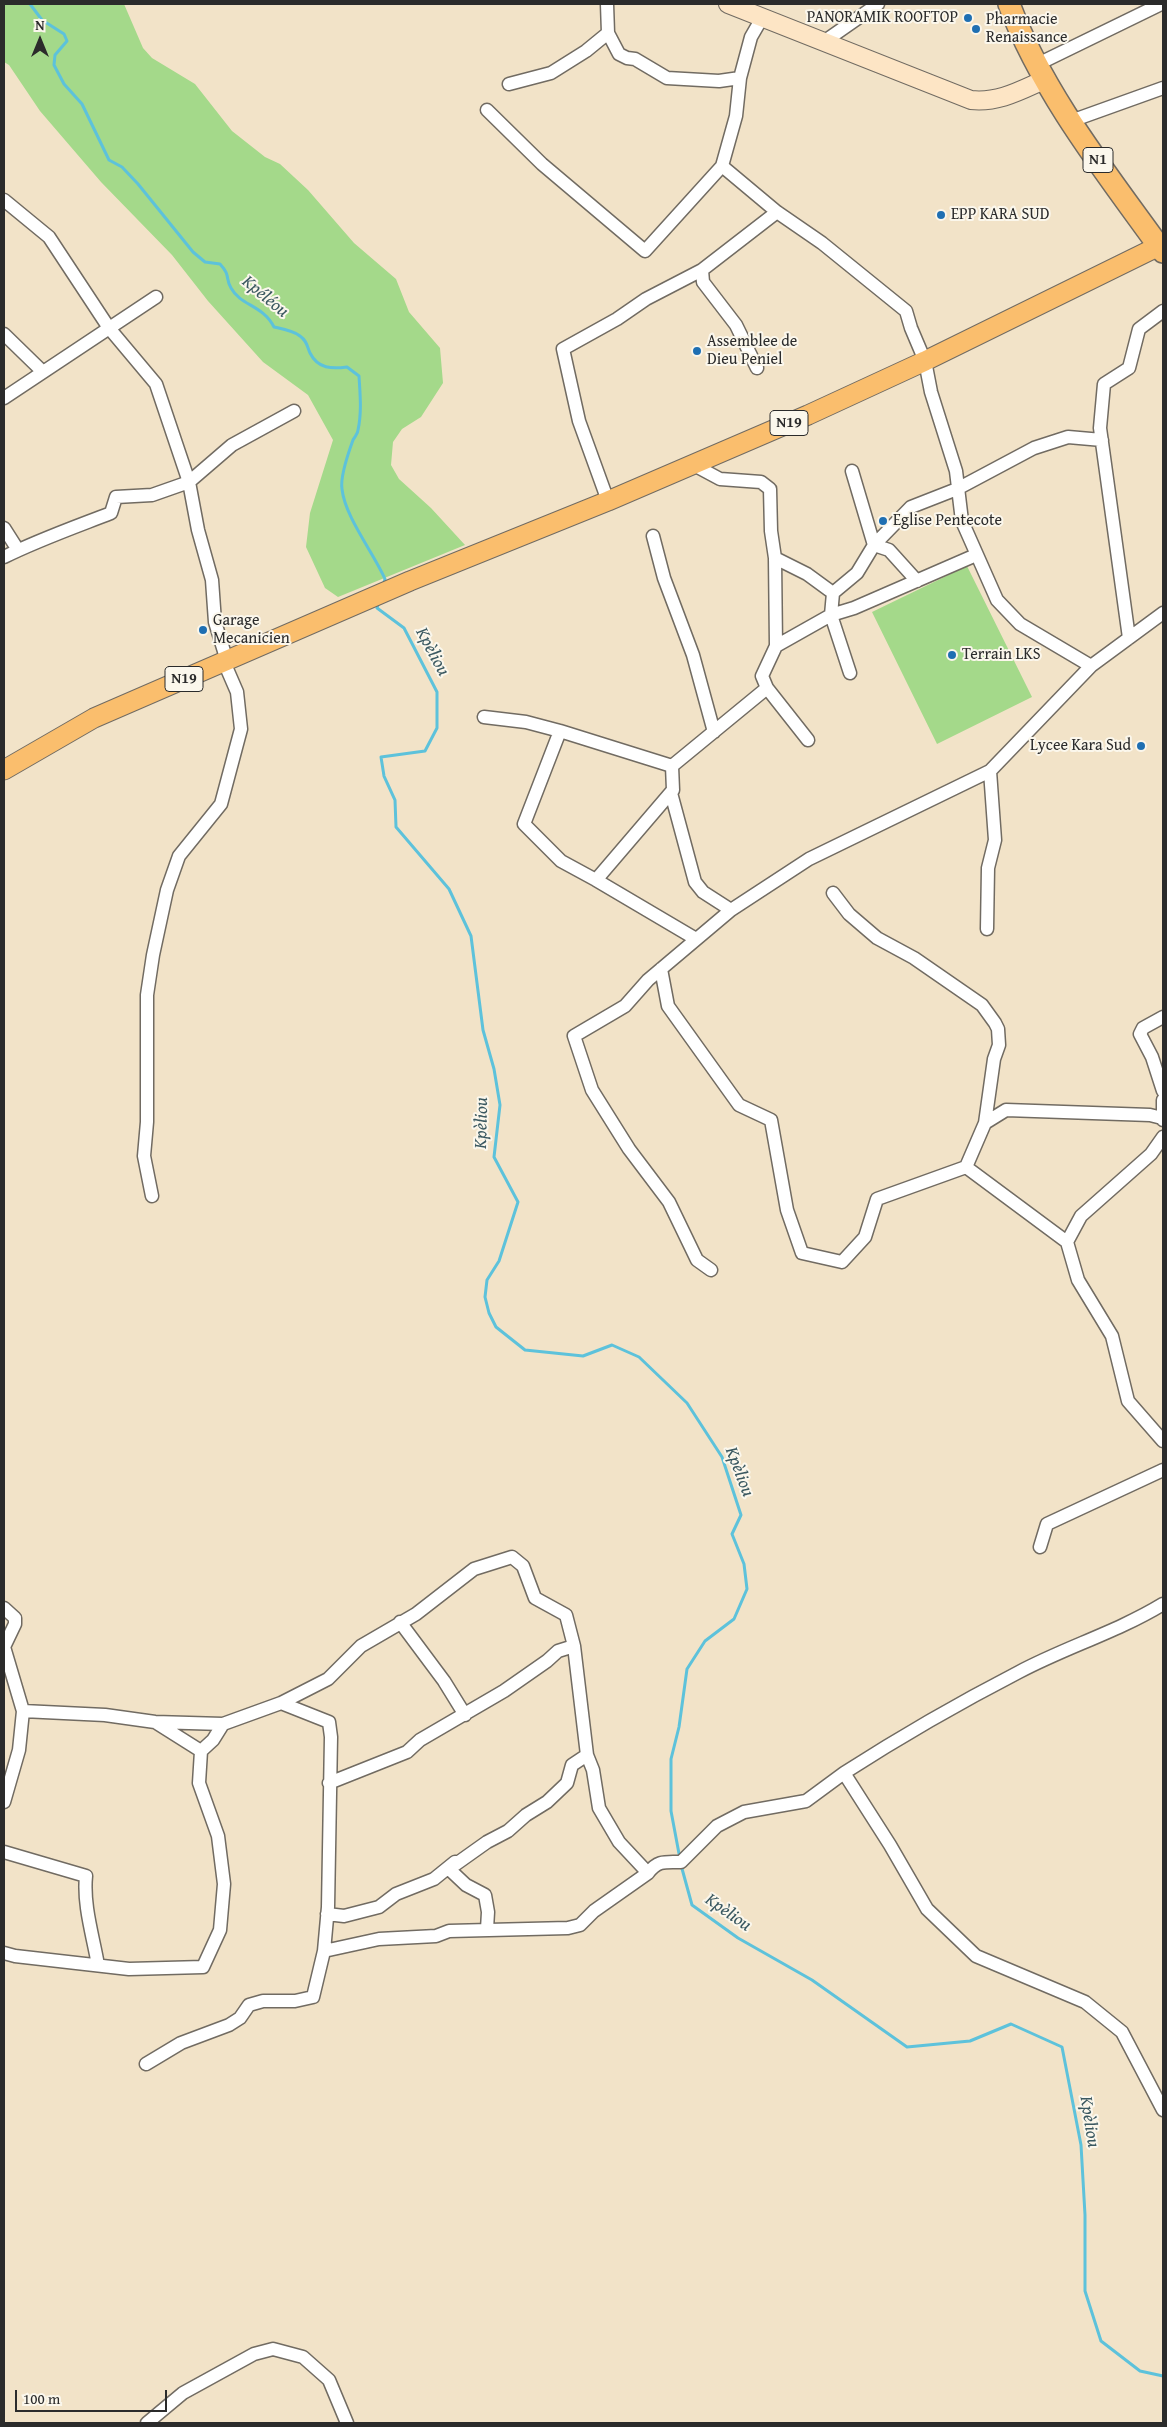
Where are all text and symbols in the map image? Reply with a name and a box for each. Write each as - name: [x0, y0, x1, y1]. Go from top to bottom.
- place label: PANORAMIK ROOFTOP: [807, 8, 958, 28]
- place label: Pharmacie Renaissance: [986, 10, 1068, 48]
- marker: PANORAMIK ROOFTOP: [962, 12, 974, 24]
- north arrow: [15, 15, 65, 65]
- text: N: [35, 15, 45, 35]
- marker: Pharmacie Renaissance: [970, 23, 982, 35]
- road number: N1: [1083, 148, 1113, 172]
- place label: EPP KARA SUD: [951, 205, 1050, 225]
- marker: EPP KARA SUD: [935, 209, 947, 221]
- water label: Kpéléou: [237, 271, 293, 323]
- place label: Assemblee de Dieu Peniel: [707, 332, 797, 370]
- marker: Assemblee de Dieu Peniel: [691, 345, 703, 357]
- road number: N19: [770, 410, 808, 436]
- place label: Eglise Pentecote: [893, 511, 1002, 531]
- marker: Eglise Pentecote: [877, 515, 889, 527]
- place label: Garage Mecanicien: [213, 611, 290, 649]
- marker: Garage Mecanicien: [197, 624, 209, 636]
- water label: Kpèliou: [410, 624, 454, 680]
- place label: Terrain LKS: [962, 645, 1041, 665]
- marker: Terrain LKS: [946, 649, 958, 661]
- road number: N19: [165, 666, 203, 692]
- place label: Lycee Kara Sud: [1030, 736, 1131, 756]
- marker: Lycee Kara Sud: [1135, 740, 1147, 752]
- water label: Kpèliou: [471, 1097, 493, 1149]
- water label: Kpèliou: [720, 1444, 758, 1500]
- water label: Kpèliou: [701, 1889, 755, 1937]
- water label: Kpèliou: [1074, 2095, 1104, 2149]
- scale bar: [18, 2380, 170, 2412]
- text: 100 m: [23, 2388, 60, 2409]

